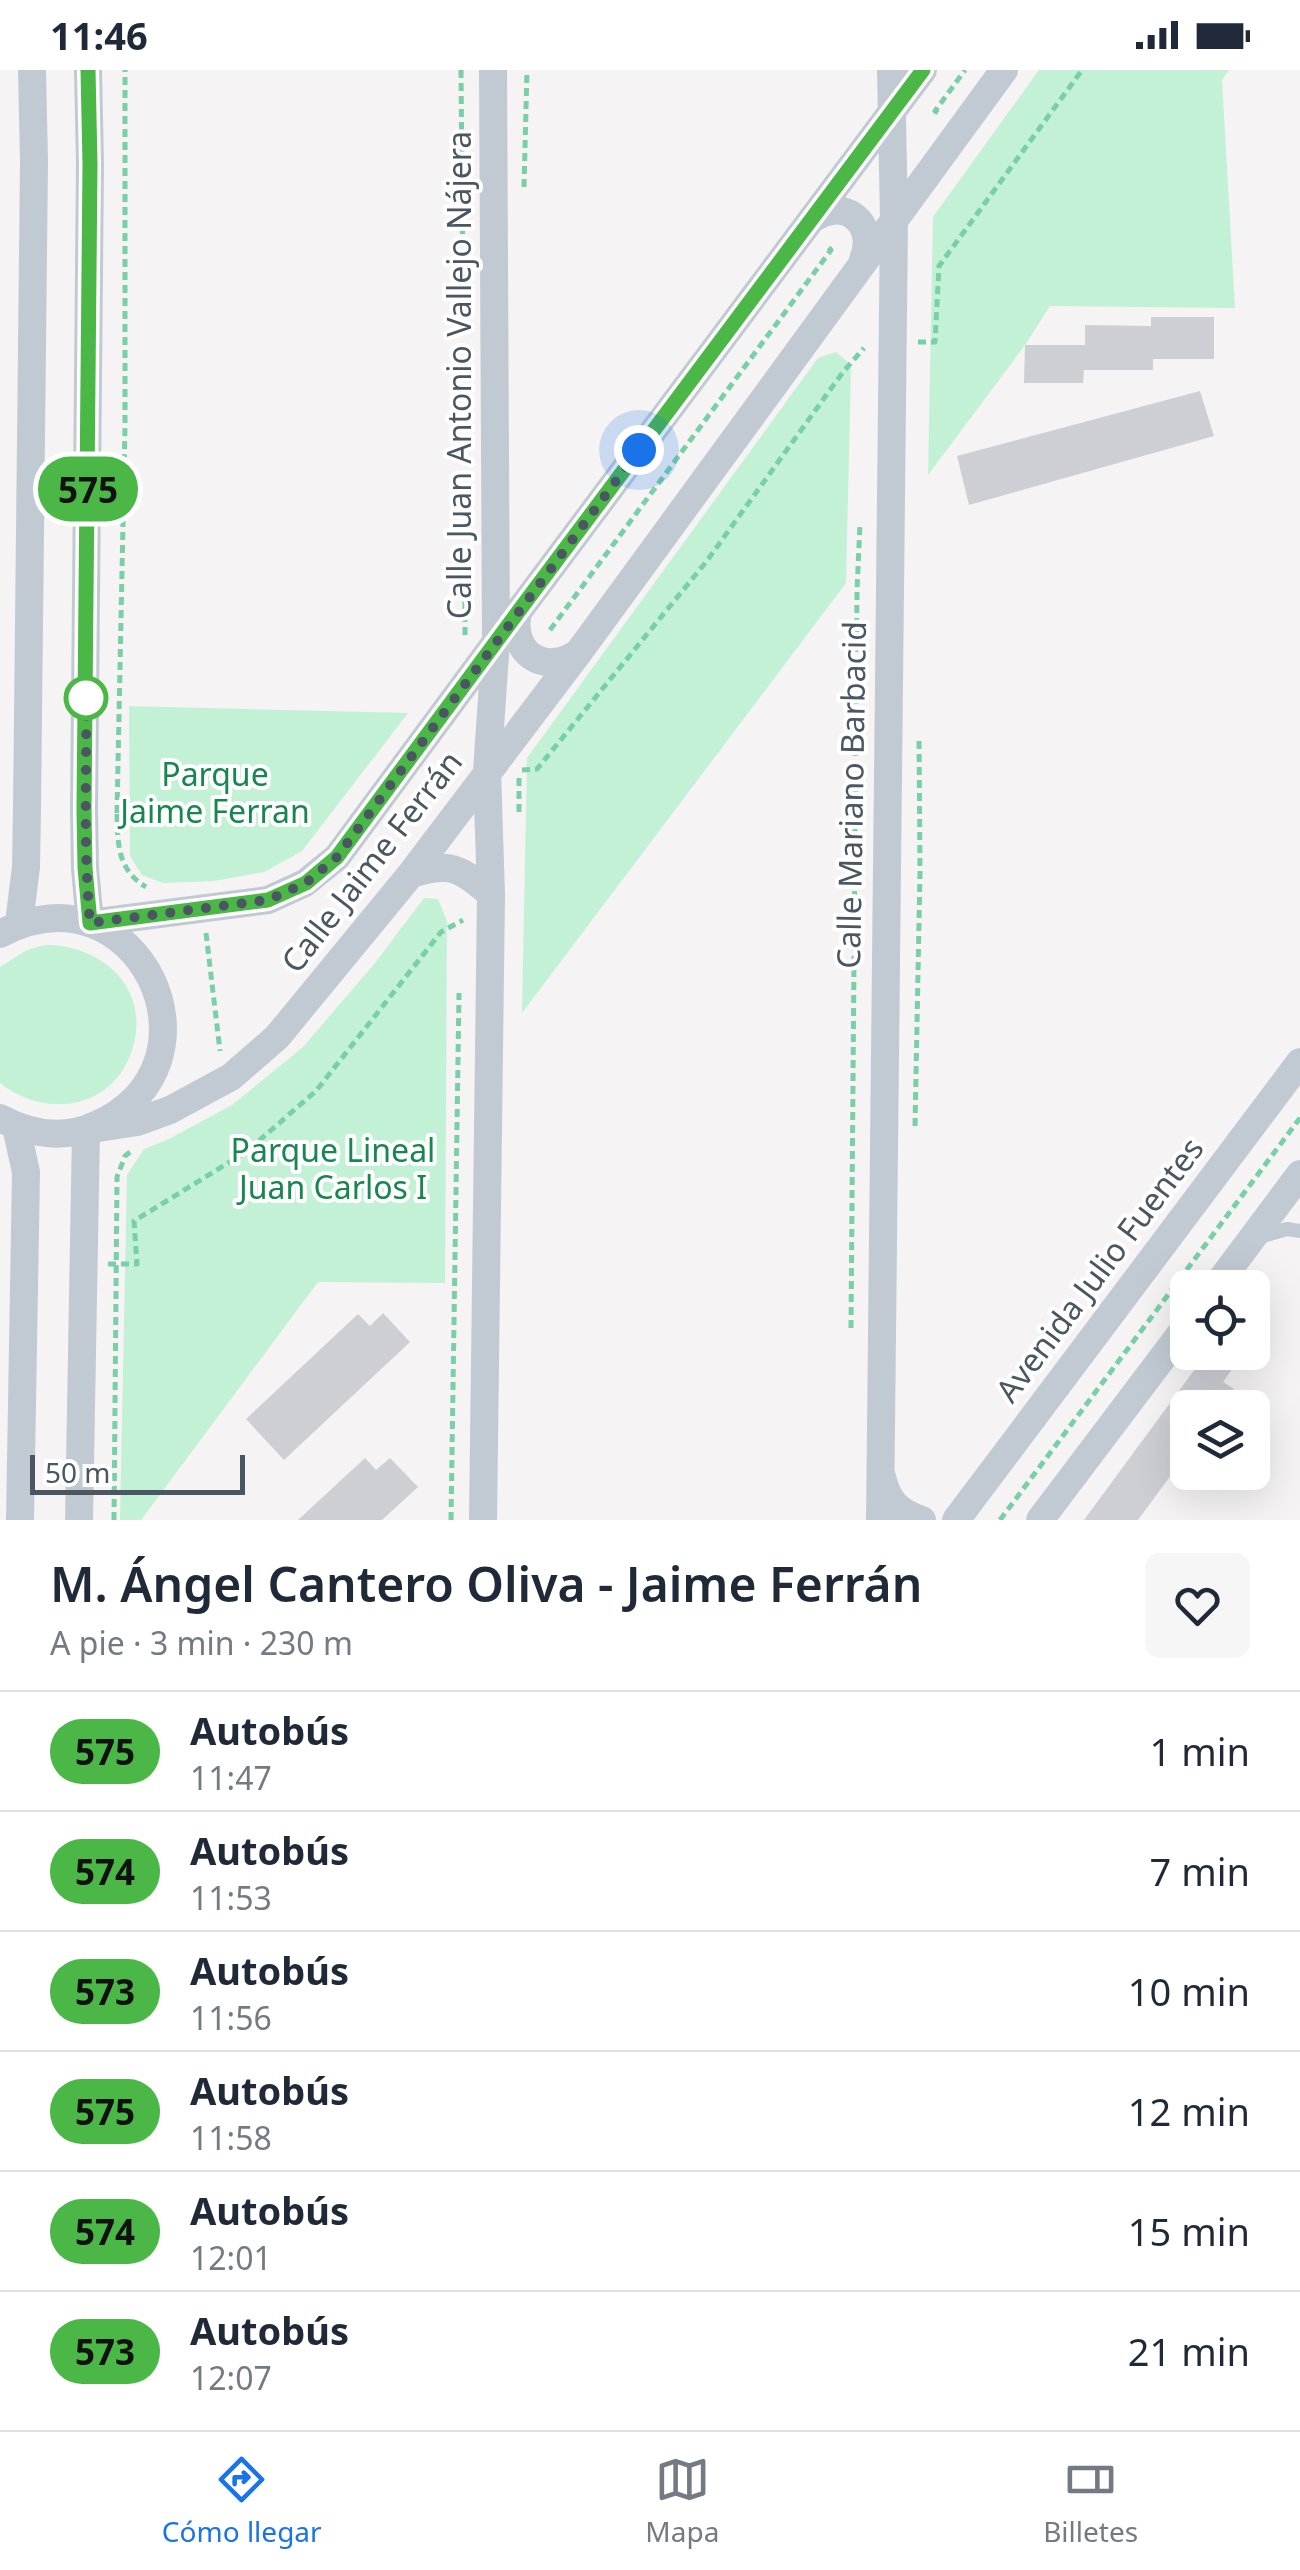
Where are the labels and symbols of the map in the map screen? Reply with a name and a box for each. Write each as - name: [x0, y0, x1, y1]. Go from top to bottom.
- street label: Calle Juan Antonio Vallejo Nájera: [437, 131, 480, 619]
- your location: [614, 425, 664, 475]
- line badge: 575: [31, 456, 146, 522]
- street label: Calle Mariano Barbacid: [826, 621, 875, 969]
- unlabelled marker: [65, 677, 107, 719]
- street label: Calle Jaime Ferrán: [271, 741, 471, 981]
- park label: Parque Jaime Ferran: [117, 752, 310, 832]
- park label: Parque Lineal Juan Carlos I: [231, 1128, 435, 1208]
- street label: Avenida Julio Fuentes: [985, 1128, 1212, 1410]
- scale bar: [30, 1450, 245, 1494]

